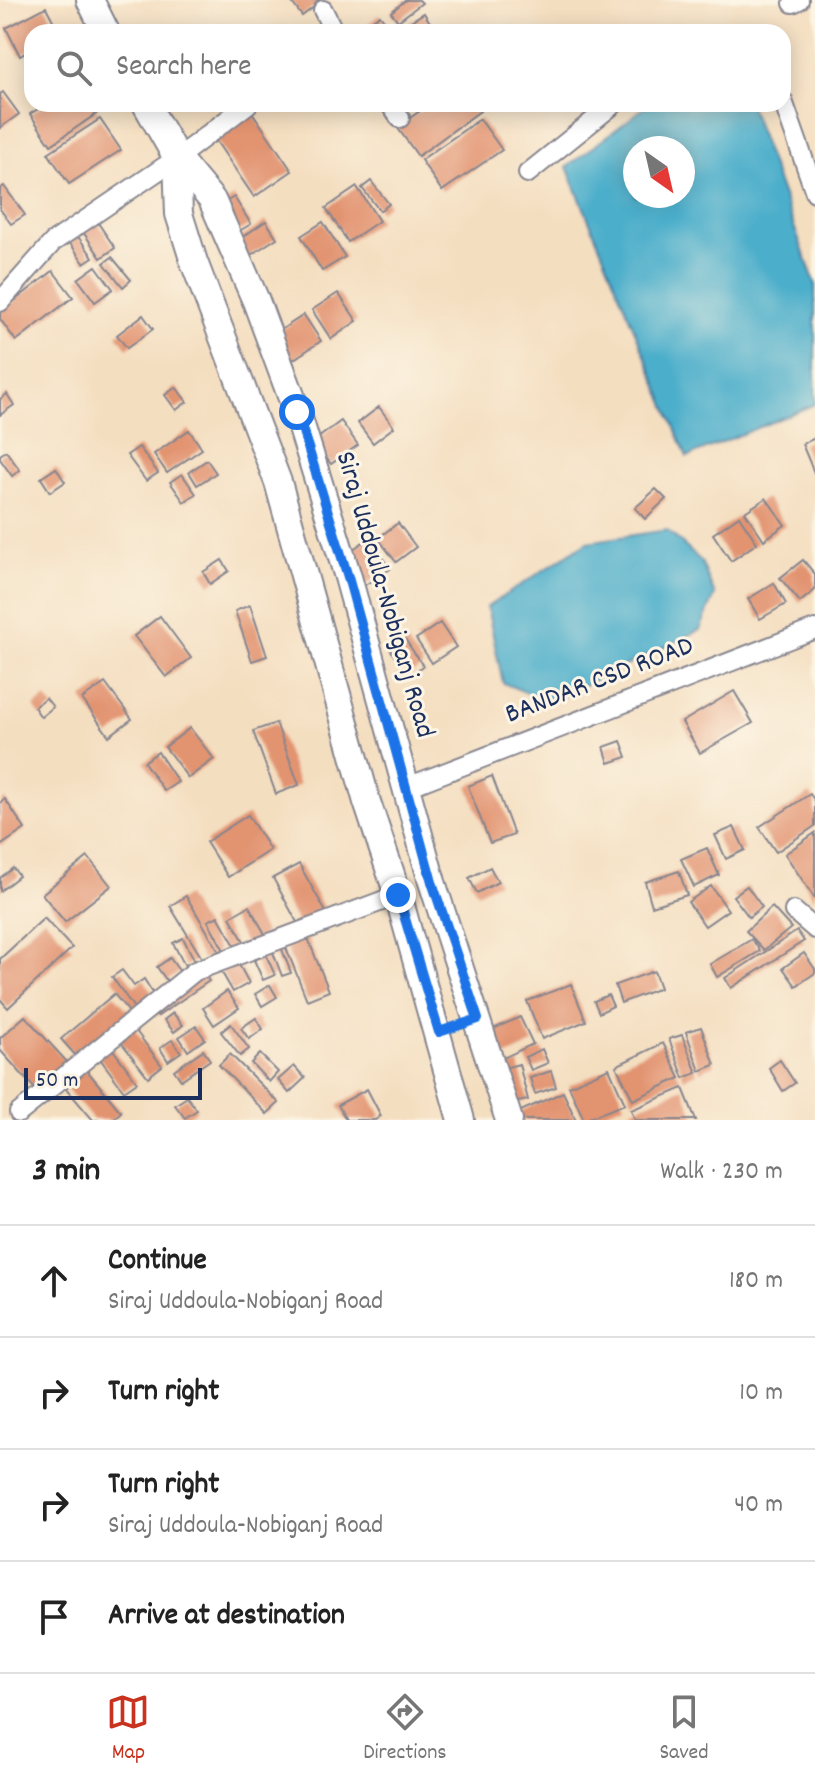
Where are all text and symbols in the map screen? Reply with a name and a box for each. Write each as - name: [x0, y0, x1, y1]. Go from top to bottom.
- search box: [24, 24, 791, 112]
- icon: search: [52, 46, 96, 90]
- text: Search here: [116, 47, 252, 90]
- north arrow: [623, 136, 695, 208]
- route start: [279, 394, 315, 430]
- street label: Siraj Uddoula-Nobiganj Road: [323, 447, 443, 743]
- street label: BANDAR CSD ROAD: [500, 628, 700, 736]
- route end: [380, 877, 416, 913]
- scale bar: [24, 1064, 202, 1100]
- text: 50 m: [36, 1066, 78, 1097]
- text: 3 min: [32, 1148, 100, 1197]
- text: Walk · 230 m: [660, 1154, 783, 1191]
- text: Continue: [108, 1241, 207, 1284]
- icon: ahead: [32, 1259, 76, 1303]
- text: 180 m: [729, 1263, 783, 1300]
- text: Siraj Uddoula-Nobiganj Road: [108, 1284, 383, 1321]
- icon: right: [32, 1371, 76, 1415]
- text: Turn right: [108, 1372, 219, 1415]
- text: 10 m: [739, 1375, 783, 1412]
- text: Turn right: [108, 1465, 219, 1508]
- icon: right: [32, 1483, 76, 1527]
- text: 40 m: [734, 1487, 783, 1524]
- text: Siraj Uddoula-Nobiganj Road: [108, 1508, 383, 1545]
- icon: arrive: [32, 1595, 76, 1639]
- text: Arrive at destination: [108, 1596, 345, 1639]
- tab: Map: [106, 1690, 150, 1769]
- tab: Directions: [363, 1690, 447, 1769]
- tab: Saved: [659, 1690, 709, 1769]

